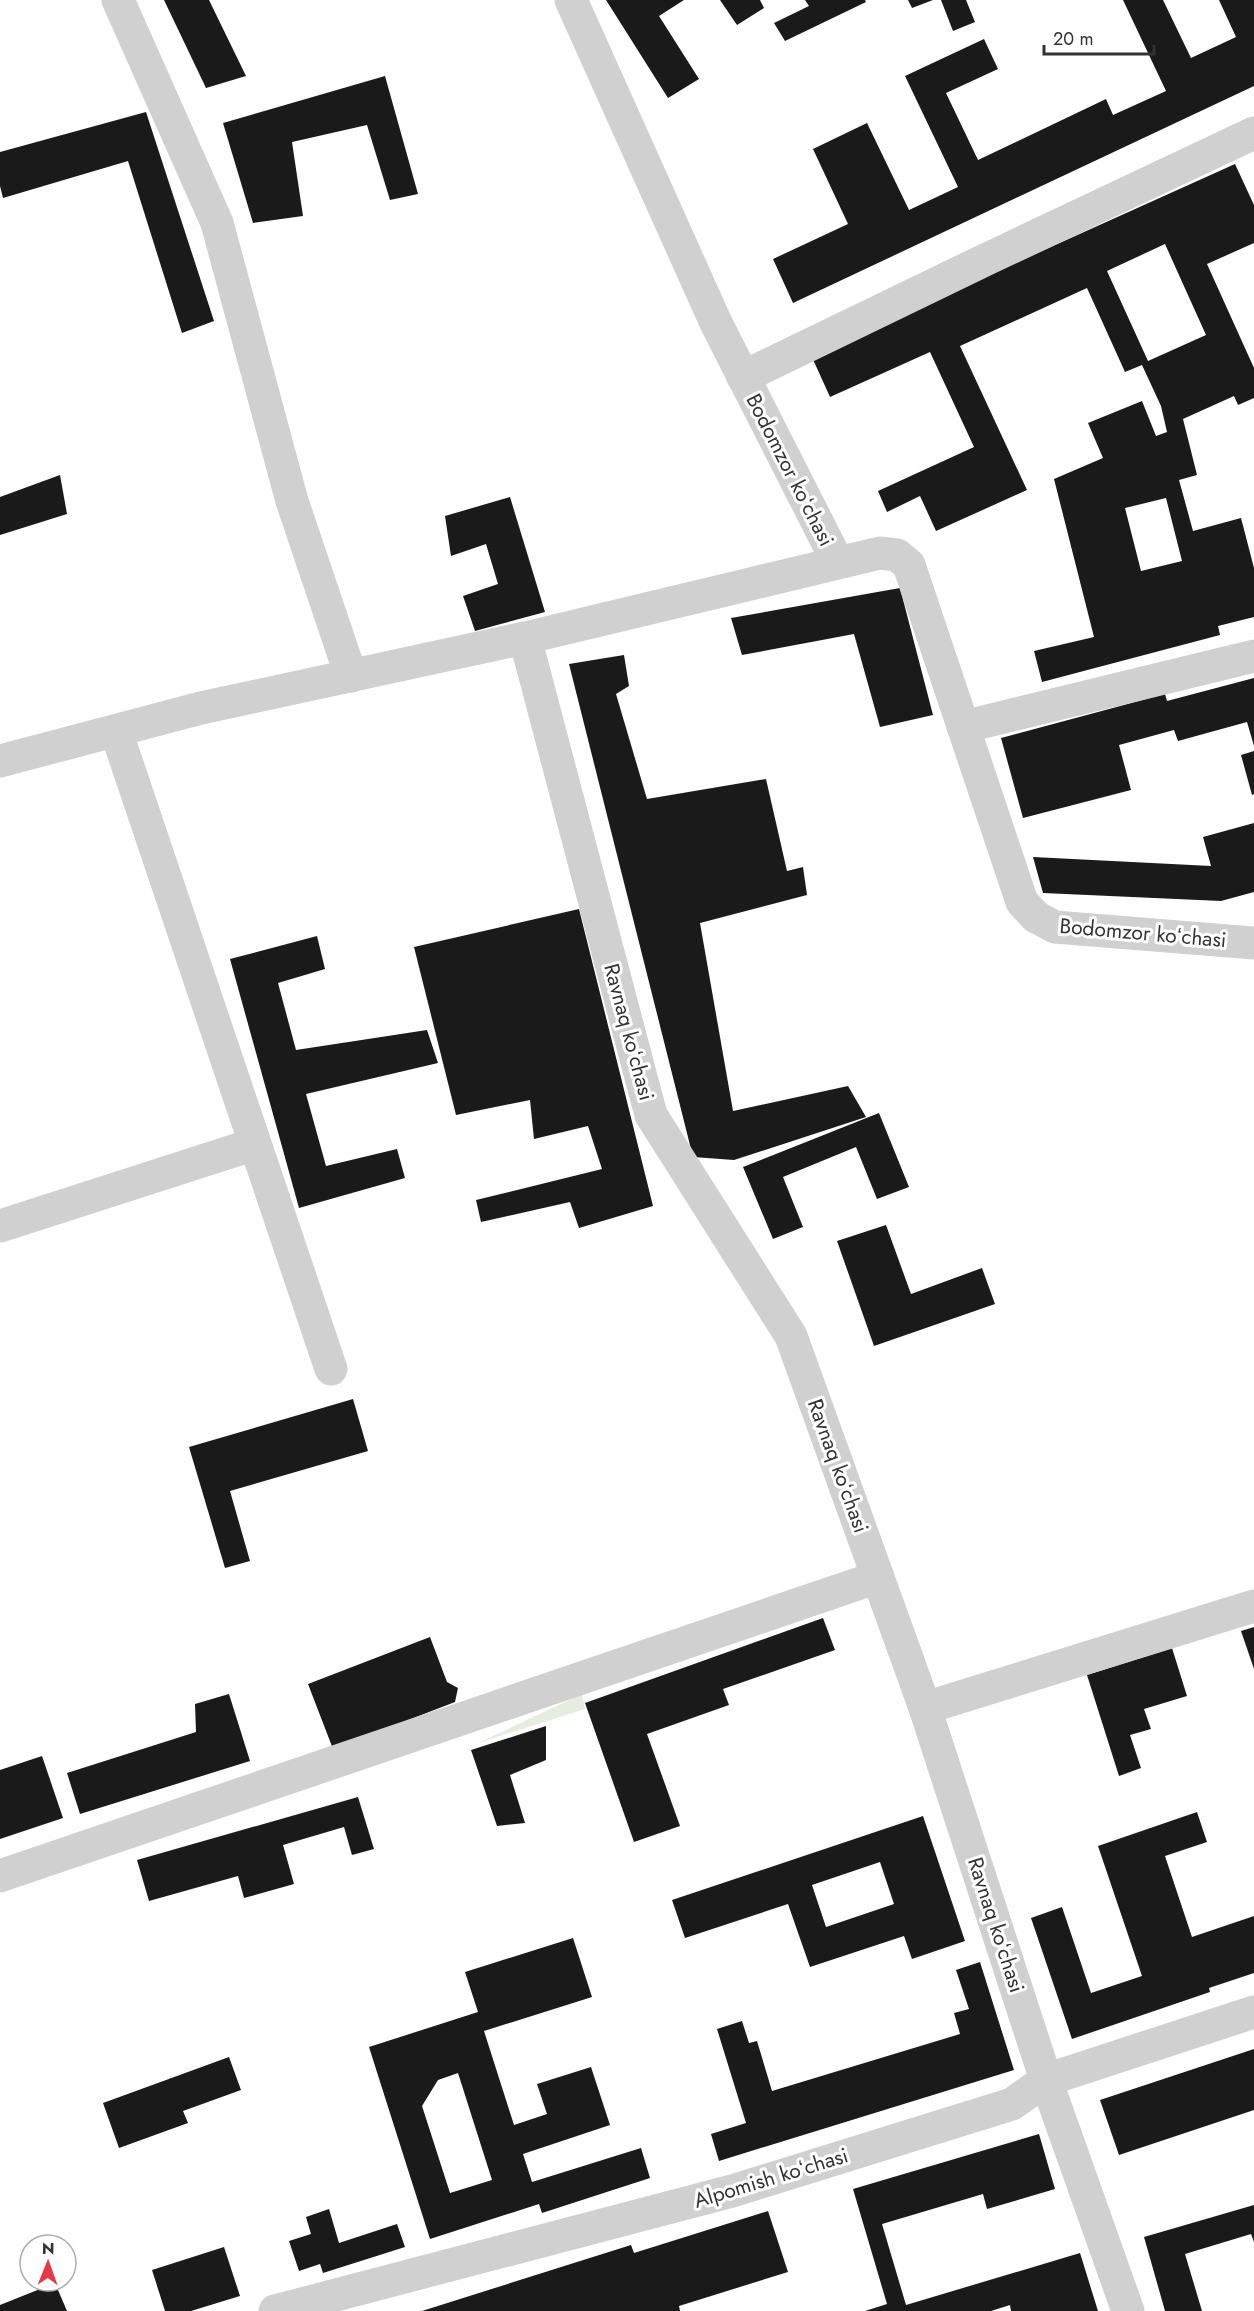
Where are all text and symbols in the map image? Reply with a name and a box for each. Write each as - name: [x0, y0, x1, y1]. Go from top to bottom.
- scale bar: [1044, 18, 1154, 56]
- text: 20 m: [1053, 26, 1093, 52]
- street label: Bodomzor koʻchasi: [739, 389, 841, 551]
- street label: Bodomzor koʻchasi: [1058, 911, 1228, 955]
- street label: Ravnaq koʻchasi: [596, 960, 662, 1104]
- street label: Ravnaq koʻchasi: [800, 1395, 876, 1537]
- street label: Ravnaq koʻchasi: [960, 1854, 1032, 1996]
- street label: Alpomish koʻchasi: [690, 2140, 852, 2216]
- north arrow: [18, 2233, 78, 2293]
- text: N: [42, 2237, 55, 2260]

